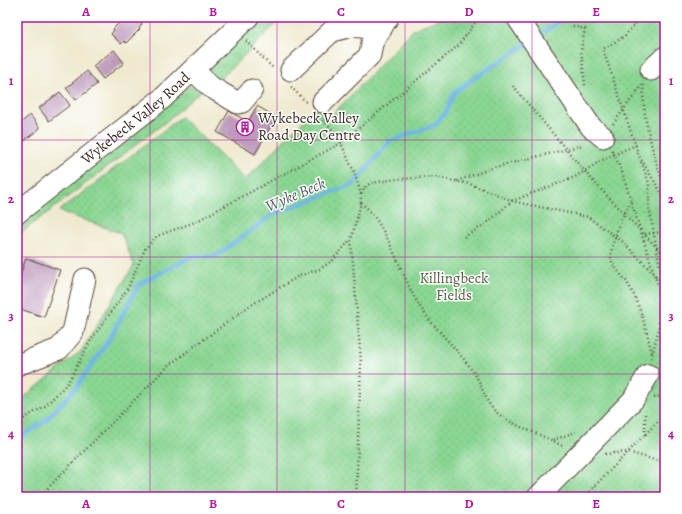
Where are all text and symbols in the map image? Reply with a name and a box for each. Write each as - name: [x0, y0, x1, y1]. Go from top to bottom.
- text: A: [81, 3, 91, 20]
- text: B: [209, 3, 217, 20]
- text: C: [337, 3, 345, 20]
- text: D: [464, 3, 474, 20]
- text: E: [592, 3, 600, 20]
- street label: Wykebeck Valley Road: [76, 67, 195, 169]
- text: 1: [9, 72, 14, 89]
- text: 1: [669, 72, 674, 89]
- place label: Wykebeck Valley Road Day Centre: [257, 108, 361, 145]
- building icon: Wykebeck Valley Road Day Centre: [235, 117, 255, 137]
- water label: Wyke Beck: [262, 172, 329, 217]
- text: 2: [8, 190, 15, 207]
- text: 2: [668, 190, 675, 207]
- park label: Killingbeck Fields: [419, 268, 489, 305]
- text: 3: [8, 307, 14, 324]
- text: 3: [668, 307, 674, 324]
- text: 4: [8, 425, 14, 442]
- text: 4: [668, 425, 674, 442]
- text: A: [81, 495, 91, 512]
- text: B: [209, 495, 217, 512]
- text: C: [337, 495, 345, 512]
- text: D: [464, 495, 474, 512]
- text: E: [592, 495, 600, 512]

